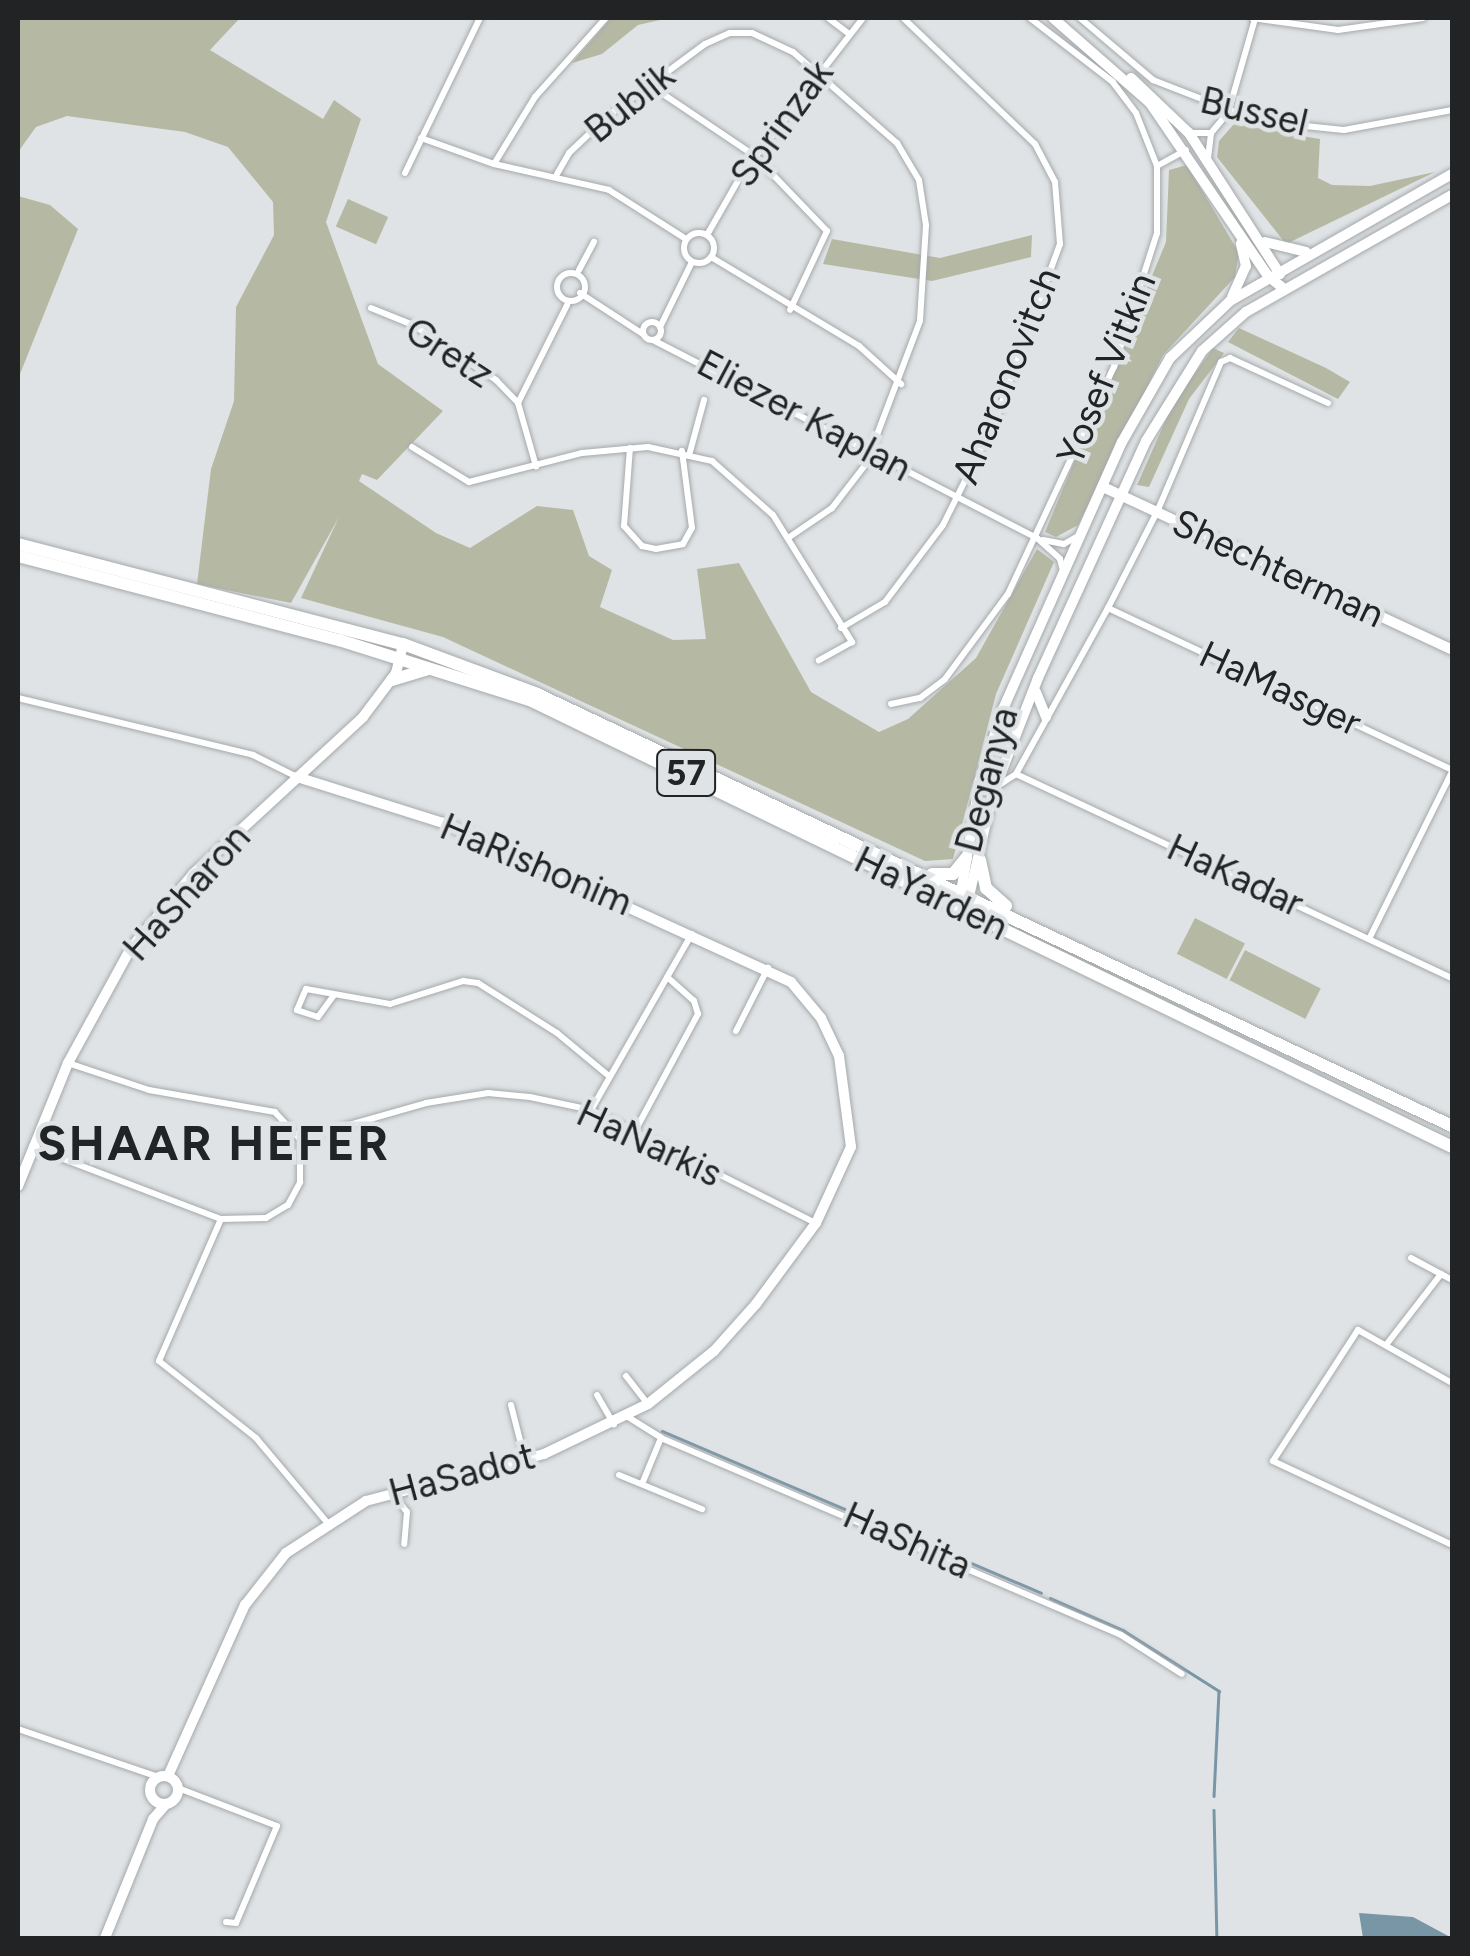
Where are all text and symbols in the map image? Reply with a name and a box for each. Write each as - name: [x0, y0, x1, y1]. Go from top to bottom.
- street label: Sprinzak: [721, 52, 843, 196]
- street label: Bublik: [576, 53, 684, 153]
- street label: Bussel: [1196, 78, 1312, 146]
- street label: Aharonovitch: [943, 262, 1071, 490]
- street label: Yosef Vitkin: [1048, 267, 1166, 471]
- street label: Gretz: [397, 308, 501, 398]
- street label: Eliezer Kaplan: [689, 341, 919, 491]
- street label: Shechterman: [1165, 500, 1391, 638]
- street label: HaMasger: [1192, 632, 1368, 746]
- street label: Deganya: [946, 702, 1028, 858]
- road number: 57: [656, 743, 716, 803]
- street label: HaRishonim: [433, 804, 639, 926]
- street label: HaSharon: [114, 815, 260, 971]
- street label: HaKadar: [1160, 825, 1310, 927]
- street label: HaYarden: [847, 837, 1015, 951]
- street label: HaNarkis: [569, 1091, 729, 1197]
- district label: SHAAR HEFER: [37, 1115, 391, 1173]
- street label: HaSadot: [384, 1434, 540, 1516]
- street label: HaShita: [836, 1493, 978, 1589]

